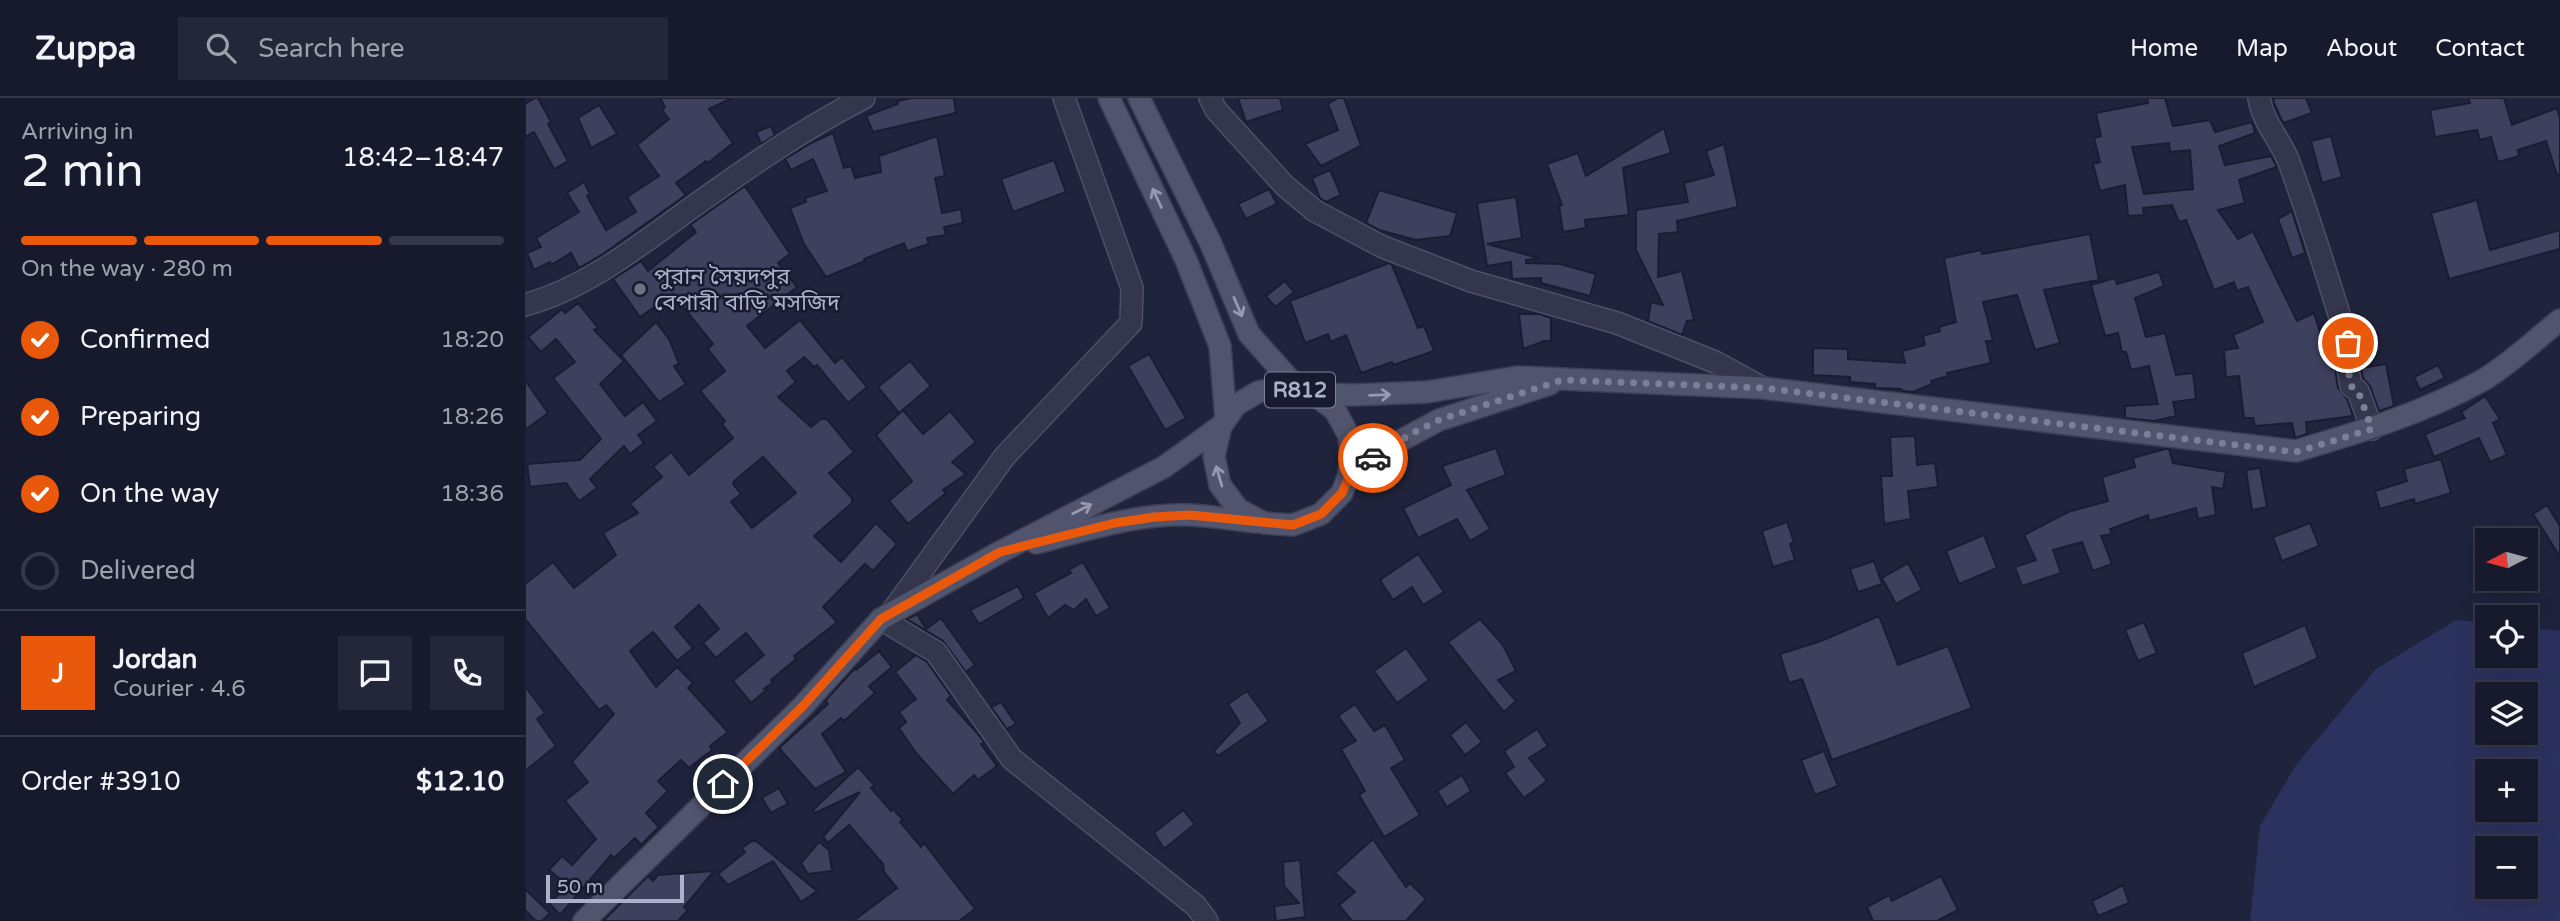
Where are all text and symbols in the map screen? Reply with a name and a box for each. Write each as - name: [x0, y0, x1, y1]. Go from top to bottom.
- search box: [178, 17, 668, 80]
- text: Zuppa: [35, 29, 136, 68]
- icon: search: [202, 29, 240, 67]
- text: Search here: [258, 33, 405, 64]
- text: Home: [2130, 34, 2198, 63]
- text: Map: [2236, 34, 2288, 63]
- text: About: [2326, 34, 2397, 63]
- text: Contact: [2435, 34, 2525, 63]
- text: Arriving in: [21, 118, 134, 146]
- text: 18:42–18:47: [342, 142, 504, 173]
- text: 2 min: [21, 144, 144, 199]
- one-way arrow: [1149, 188, 1163, 209]
- text: On the way · 280 m: [21, 255, 233, 283]
- place label: পুরান সৈয়দপুর বেপারী বাড়ি মসজিদ: [654, 263, 840, 317]
- marker: পুরান সৈয়দপুর বেপারী বাড়ি মসজিদ: [632, 281, 648, 297]
- one-way arrow: [1232, 296, 1245, 317]
- pin: [2318, 313, 2378, 373]
- icon: check: [21, 321, 59, 359]
- text: Confirmed: [80, 324, 210, 355]
- icon: bag: [2329, 324, 2367, 362]
- text: 18:20: [440, 326, 504, 354]
- road number: R812: [1265, 372, 1335, 408]
- one-way arrow: [1368, 388, 1391, 401]
- icon: check: [21, 398, 59, 436]
- text: Preparing: [80, 401, 201, 432]
- text: 18:26: [440, 403, 504, 431]
- courier: [1338, 423, 1408, 493]
- icon: car: [1354, 439, 1392, 477]
- one-way arrow: [1212, 466, 1225, 488]
- icon: check: [21, 475, 59, 513]
- text: On the way: [80, 478, 220, 509]
- text: 18:36: [440, 480, 504, 508]
- one-way arrow: [1071, 502, 1092, 516]
- north arrow: [2475, 528, 2537, 592]
- map controls: [2475, 528, 2538, 899]
- text: Delivered: [80, 555, 196, 586]
- button: locate: [2475, 605, 2538, 668]
- button: chat: [338, 636, 412, 710]
- button: phone: [430, 636, 504, 710]
- text: Jordan: [113, 644, 197, 675]
- text: J: [52, 658, 64, 689]
- text: Courier · 4.6: [113, 675, 246, 703]
- button: layers: [2475, 682, 2538, 745]
- pin: [693, 754, 753, 814]
- button: +: [2475, 759, 2538, 822]
- icon: home: [704, 765, 742, 803]
- text: Order #3910: [21, 766, 181, 797]
- text: $12.10: [416, 766, 504, 797]
- button: −: [2475, 836, 2538, 899]
- scale bar: [546, 872, 684, 904]
- text: 50 m: [557, 876, 603, 898]

